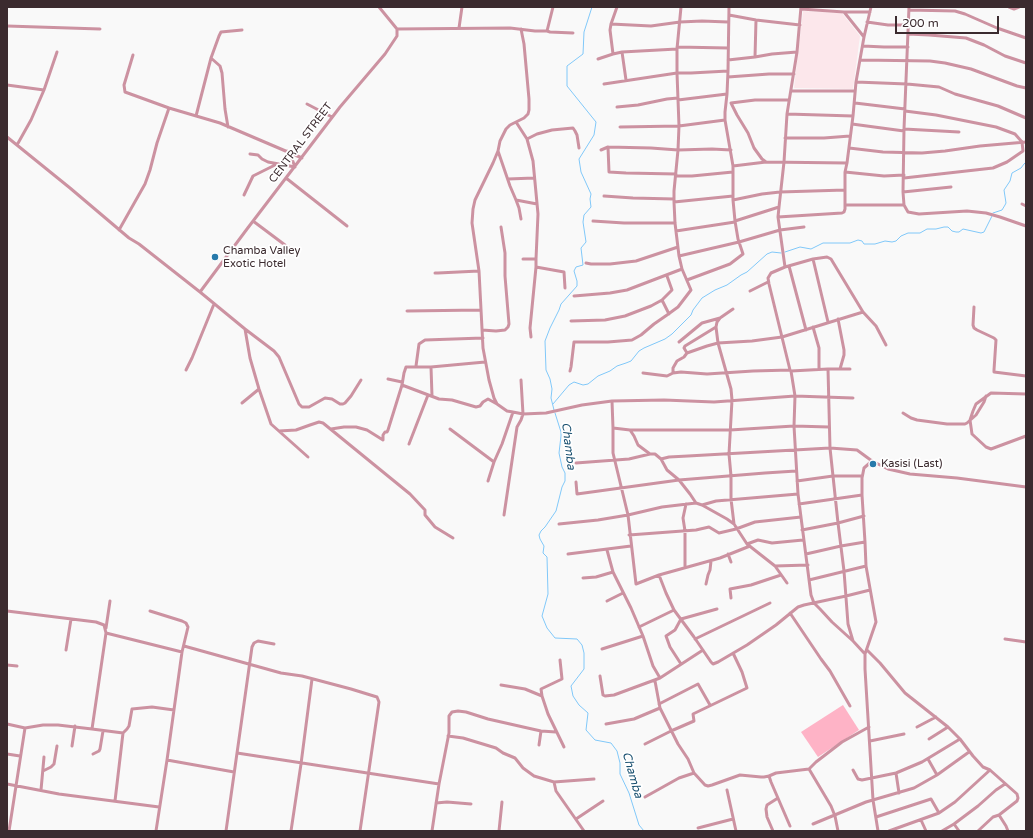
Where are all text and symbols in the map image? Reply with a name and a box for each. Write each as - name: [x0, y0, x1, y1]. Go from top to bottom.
- scale bar: [897, 8, 1001, 34]
- text: 200 m: [902, 16, 939, 30]
- street label: CENTRAL STREET: [267, 100, 335, 186]
- place label: Chamba Valley Exotic Hotel: [223, 244, 300, 270]
- marker: Chamba Valley Exotic Hotel: [210, 252, 220, 262]
- water label: Chamba: [558, 421, 578, 471]
- place label: Kasisi (Last): [881, 457, 942, 471]
- marker: Kasisi (Last): [868, 459, 878, 469]
- water label: Chamba: [619, 750, 645, 800]

